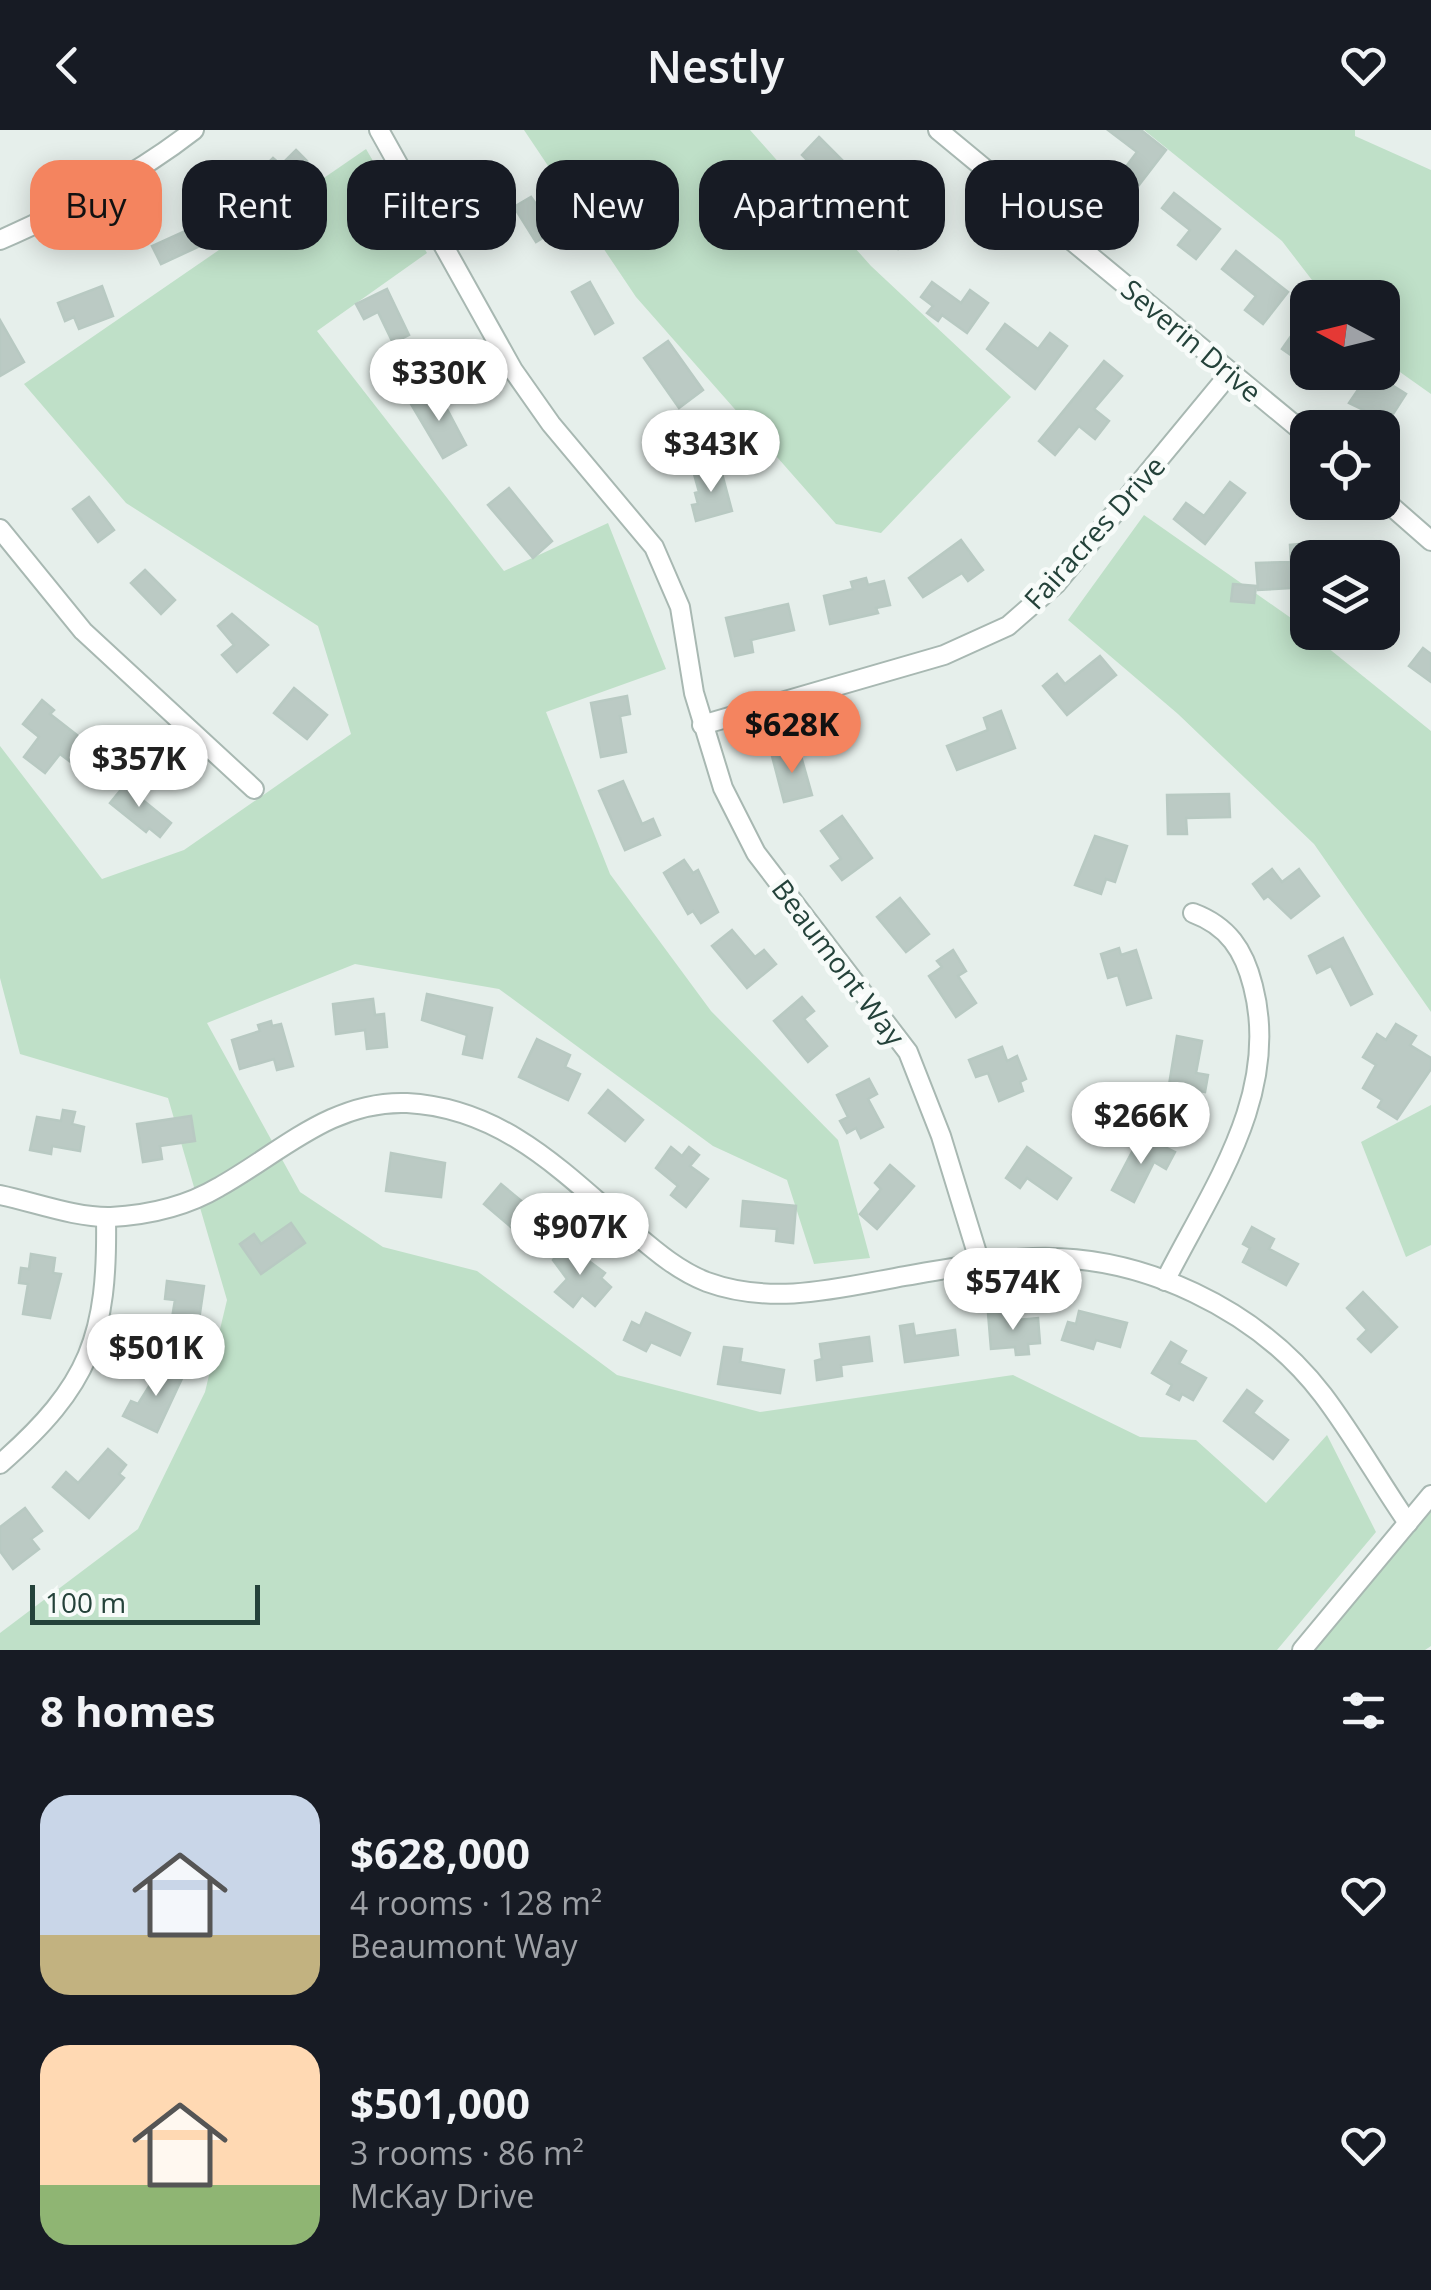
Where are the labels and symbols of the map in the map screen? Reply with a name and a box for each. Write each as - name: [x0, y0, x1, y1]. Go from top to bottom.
- street label: Severin Drive: [1114, 270, 1270, 410]
- north arrow: [1290, 280, 1400, 390]
- pin: $330K: [369, 339, 509, 424]
- pin: $343K: [641, 410, 781, 495]
- street label: Fairacres Drive: [1015, 447, 1173, 617]
- pin: $628K: [722, 691, 862, 776]
- pin: $357K: [69, 725, 209, 810]
- street label: Beaumont Way: [764, 871, 915, 1054]
- pin: $266K: [1071, 1082, 1211, 1167]
- pin: $907K: [510, 1193, 650, 1278]
- pin: $574K: [943, 1248, 1083, 1333]
- pin: $501K: [86, 1314, 226, 1399]
- scale bar: [30, 1580, 260, 1624]

